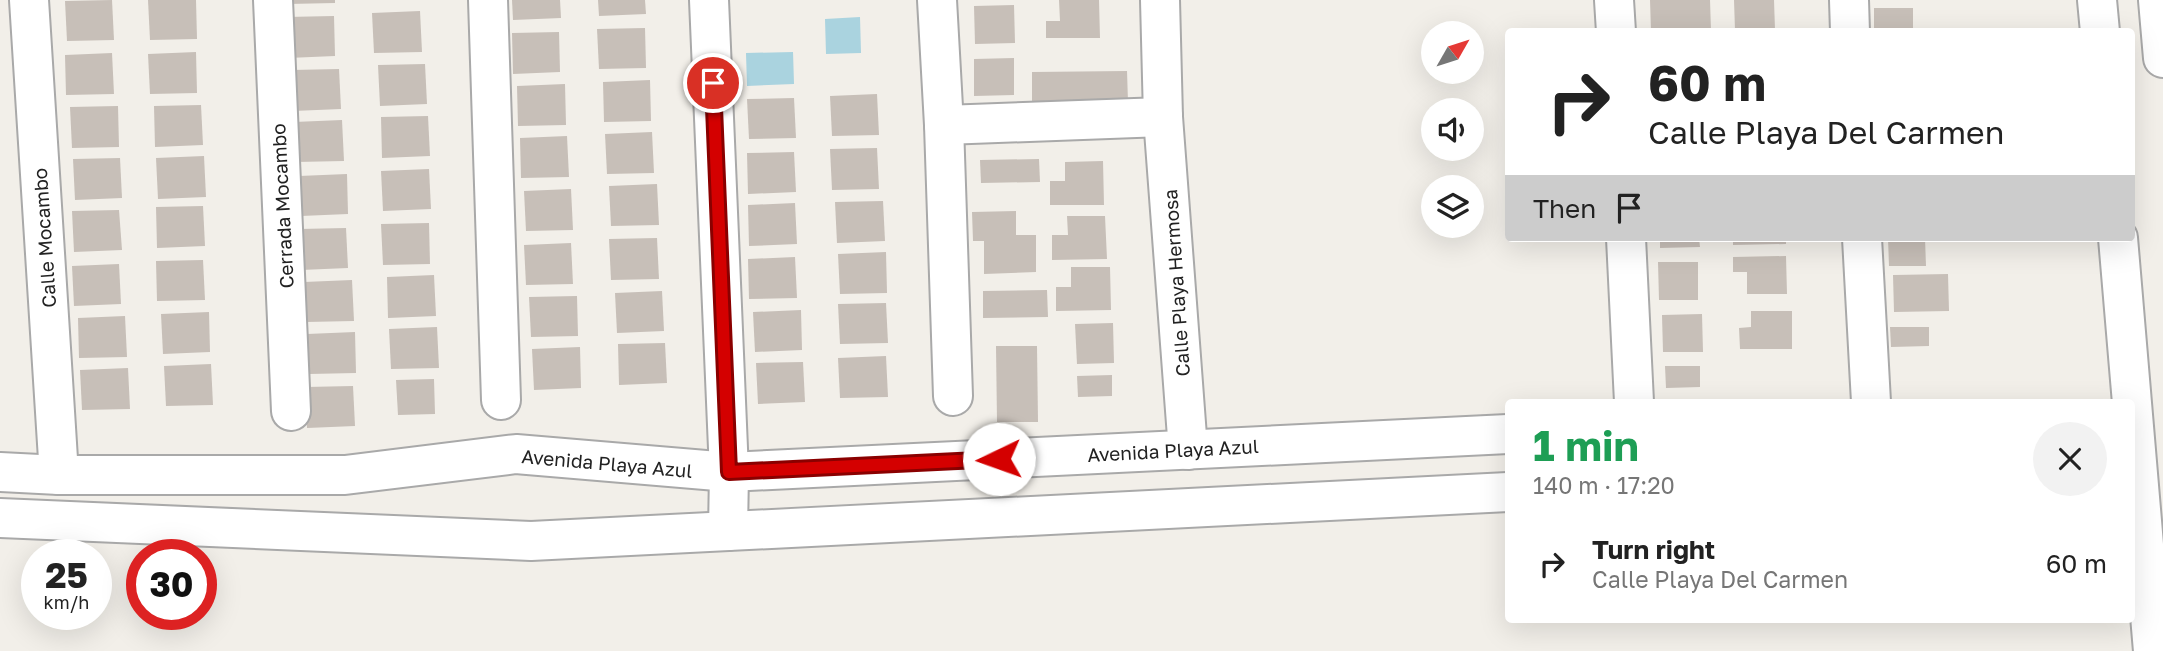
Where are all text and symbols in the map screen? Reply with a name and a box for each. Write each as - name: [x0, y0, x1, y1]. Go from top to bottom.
- north arrow: [1421, 21, 1484, 84]
- map controls: [1421, 21, 1484, 238]
- pin: [683, 53, 743, 113]
- text: 60 m: [1648, 53, 1766, 112]
- icon: right: [1533, 56, 1624, 147]
- icon: arrive: [694, 64, 732, 102]
- button: sound: [1421, 98, 1484, 161]
- text: Calle Playa Del Carmen: [1648, 113, 2004, 151]
- street label: Cerrada Mocambo: [266, 123, 298, 289]
- street label: Calle Mocambo: [28, 167, 60, 309]
- button: layers: [1421, 175, 1484, 238]
- street label: Calle Playa Hermosa: [1158, 189, 1194, 377]
- icon: arrive: [1610, 189, 1648, 227]
- text: Then: [1533, 193, 1596, 224]
- text: 1 min: [1533, 420, 1639, 470]
- position arrow: [962, 422, 1036, 496]
- button: close: [2033, 422, 2107, 496]
- street label: Avenida Playa Azul: [1087, 434, 1259, 466]
- street label: Avenida Playa Azul: [521, 444, 693, 482]
- text: 140 m · 17:20: [1533, 471, 1675, 499]
- text: Turn right: [1592, 534, 1715, 565]
- speed limit sign: 30: [126, 539, 217, 630]
- icon: right: [1533, 545, 1571, 583]
- text: 60 m: [2046, 548, 2107, 579]
- text: 25: [45, 554, 88, 596]
- text: Calle Playa Del Carmen: [1592, 565, 1848, 593]
- text: km/h: [44, 591, 89, 613]

